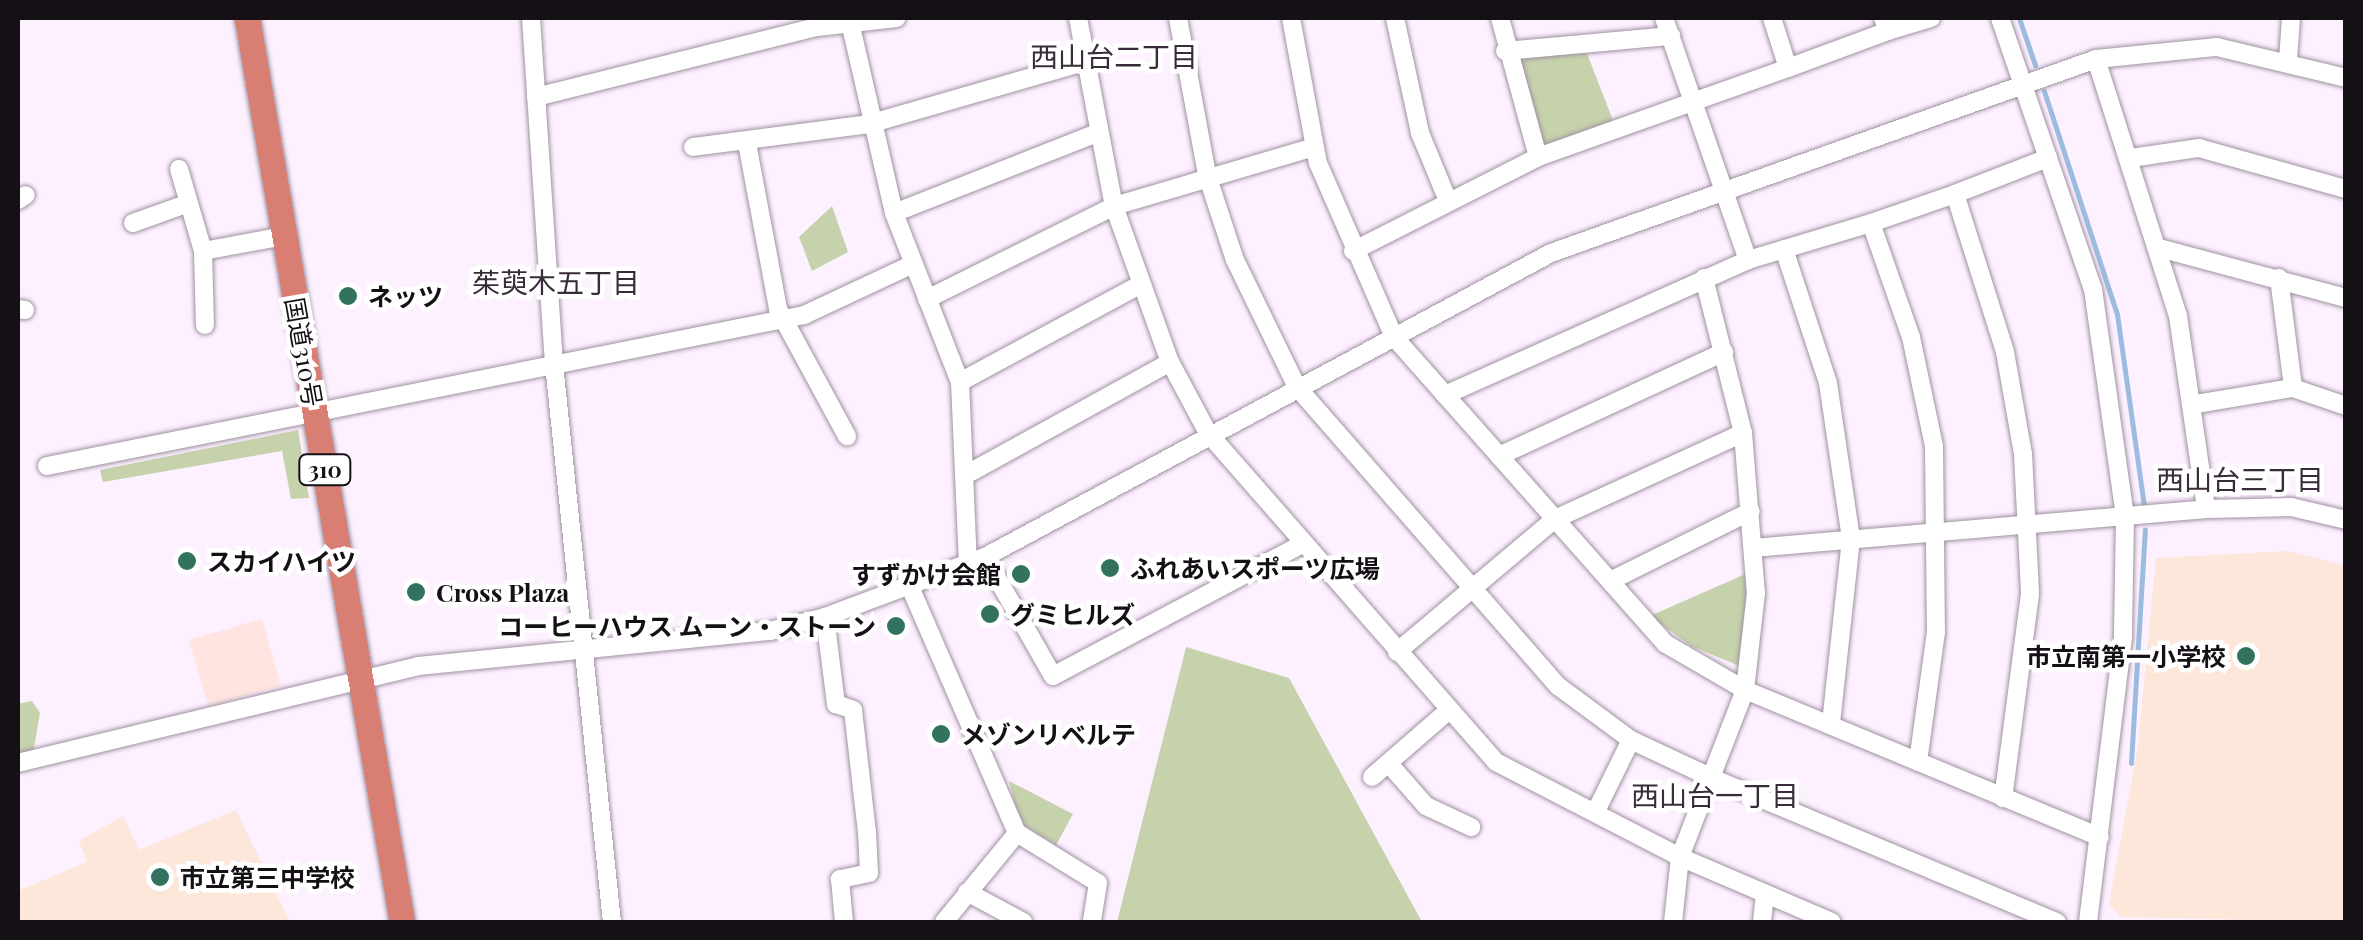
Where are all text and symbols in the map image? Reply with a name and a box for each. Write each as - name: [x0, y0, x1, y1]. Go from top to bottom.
- district label: 西山台二丁目: [1030, 39, 1198, 73]
- district label: 茱萸木五丁目: [472, 265, 640, 299]
- place label: ネッツ: [368, 281, 443, 311]
- marker: ネッツ: [337, 285, 359, 307]
- street label: 国道310号: [280, 295, 328, 409]
- road number: 310: [298, 453, 352, 487]
- district label: 西山台三丁目: [2156, 462, 2324, 496]
- place label: スカイハイツ: [207, 546, 357, 576]
- marker: スカイハイツ: [176, 550, 198, 572]
- place label: ふれあいスポーツ広場: [1130, 553, 1380, 583]
- marker: ふれあいスポーツ広場: [1099, 557, 1121, 579]
- place label: すずかけ会館: [851, 559, 1001, 589]
- marker: すずかけ会館: [1010, 563, 1032, 585]
- place label: Cross Plaza: [436, 577, 569, 607]
- marker: Cross Plaza: [405, 581, 427, 603]
- place label: グミヒルズ: [1010, 599, 1135, 629]
- marker: グミヒルズ: [979, 603, 1001, 625]
- place label: コーヒーハウス ムーン・ストーン: [495, 611, 876, 641]
- marker: コーヒーハウス ムーン・ストーン: [885, 615, 907, 637]
- place label: 市立南第一小学校: [2026, 641, 2226, 671]
- marker: 市立南第一小学校: [2235, 645, 2257, 667]
- place label: メゾンリベルテ: [961, 719, 1136, 749]
- marker: メゾンリベルテ: [930, 723, 952, 745]
- district label: 西山台一丁目: [1631, 778, 1799, 812]
- place label: 市立第三中学校: [180, 862, 355, 892]
- marker: 市立第三中学校: [149, 866, 171, 888]

